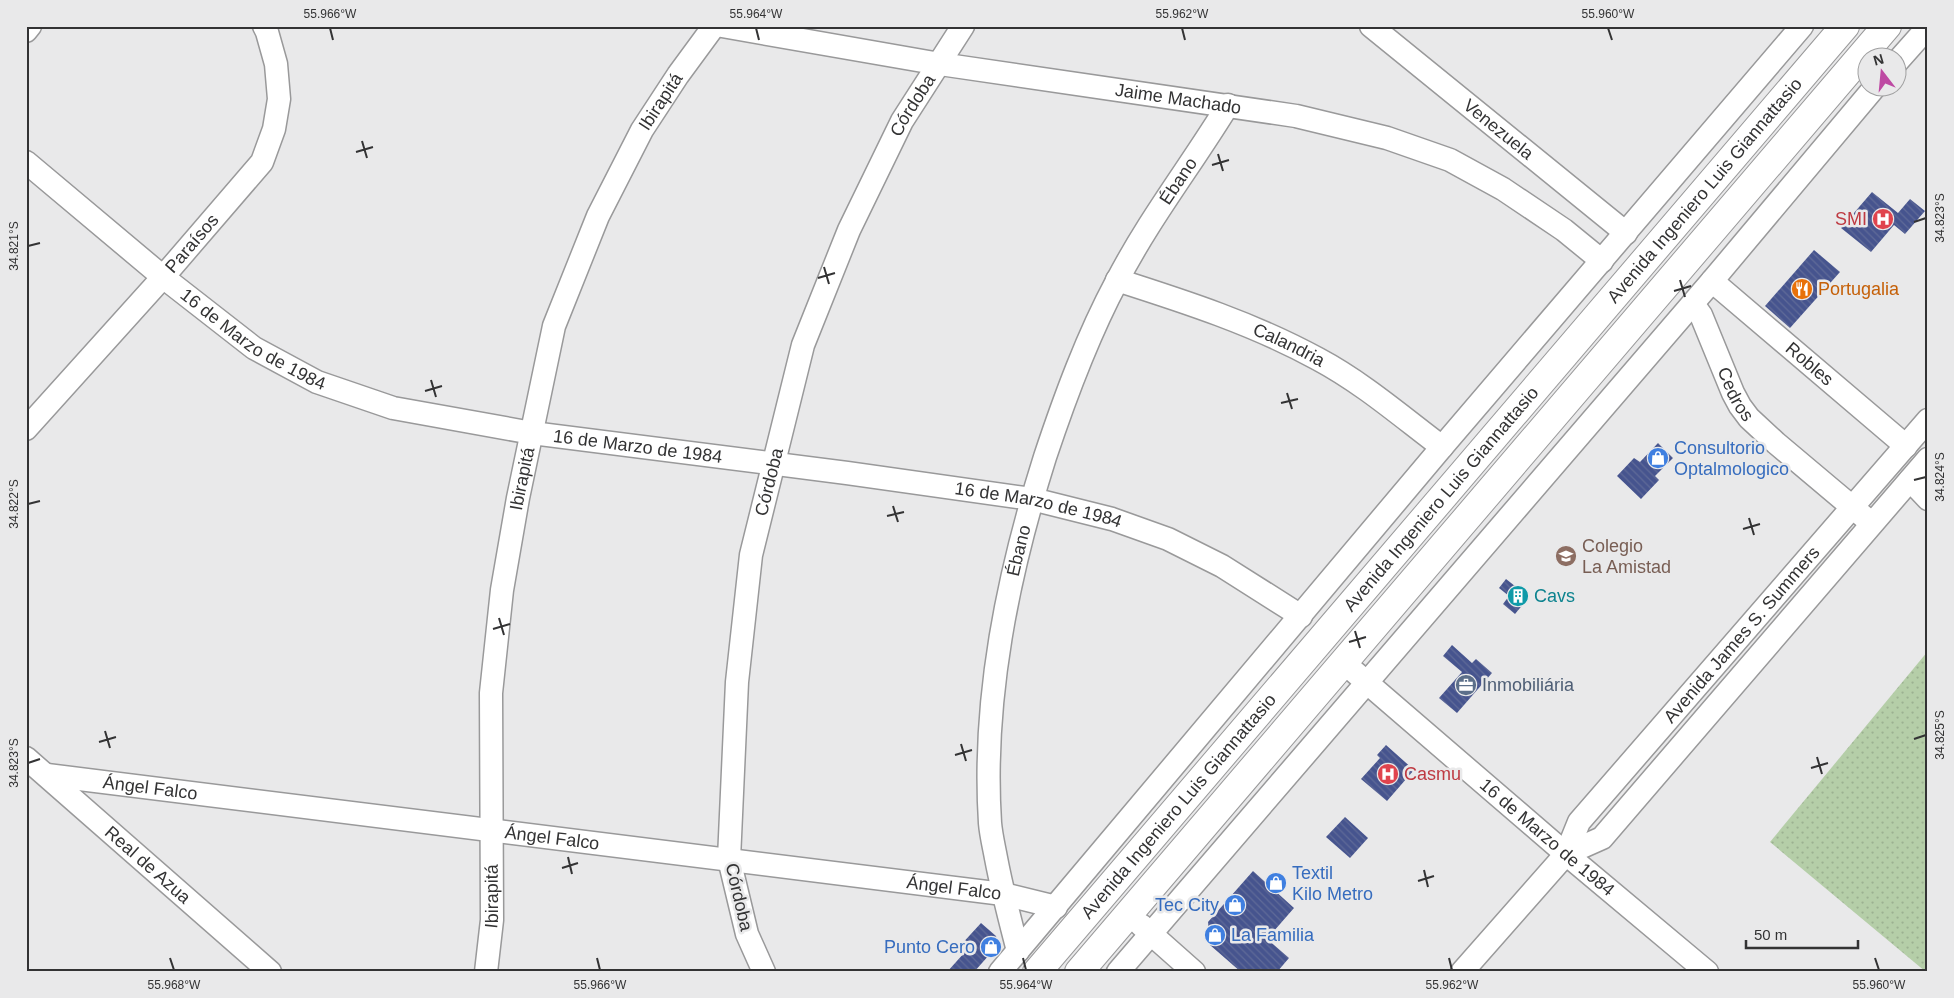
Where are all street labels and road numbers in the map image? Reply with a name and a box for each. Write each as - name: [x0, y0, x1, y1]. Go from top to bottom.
- street label: Ibirapitá: [635, 69, 687, 134]
- street label: Córdoba: [886, 70, 940, 139]
- street label: Avenida Ingeniero Luis Giannattasio: [1603, 74, 1806, 307]
- street label: Jaime Machado: [1114, 80, 1243, 118]
- street label: Venezuela: [1459, 95, 1538, 164]
- street label: Ébano: [1155, 154, 1201, 208]
- street label: Paraísos: [161, 210, 223, 277]
- street label: 16 de Marzo de 1984: [177, 284, 328, 394]
- street label: Calandria: [1250, 319, 1329, 371]
- street label: Robles: [1782, 338, 1837, 390]
- street label: Cedros: [1714, 364, 1758, 425]
- street label: Avenida Ingeniero Luis Giannattasio: [1339, 383, 1542, 615]
- street label: 16 de Marzo de 1984: [552, 426, 723, 467]
- street label: Ibirapitá: [506, 444, 539, 512]
- street label: Córdoba: [751, 445, 787, 518]
- street label: 16 de Marzo de 1984: [953, 478, 1125, 532]
- street label: Ébano: [1003, 523, 1035, 578]
- street label: Avenida James S. Summers: [1660, 542, 1824, 727]
- street label: Avenida Ingeniero Luis Giannattasio: [1077, 690, 1280, 923]
- street label: Ángel Falco: [102, 772, 199, 804]
- street label: 16 de Marzo de 1984: [1476, 774, 1618, 900]
- street label: Real de Azua: [101, 822, 195, 908]
- street label: Ángel Falco: [504, 822, 601, 854]
- street label: Córdoba: [721, 861, 757, 934]
- street label: Ibirapitá: [481, 863, 502, 929]
- street label: Ángel Falco: [906, 872, 1002, 904]

